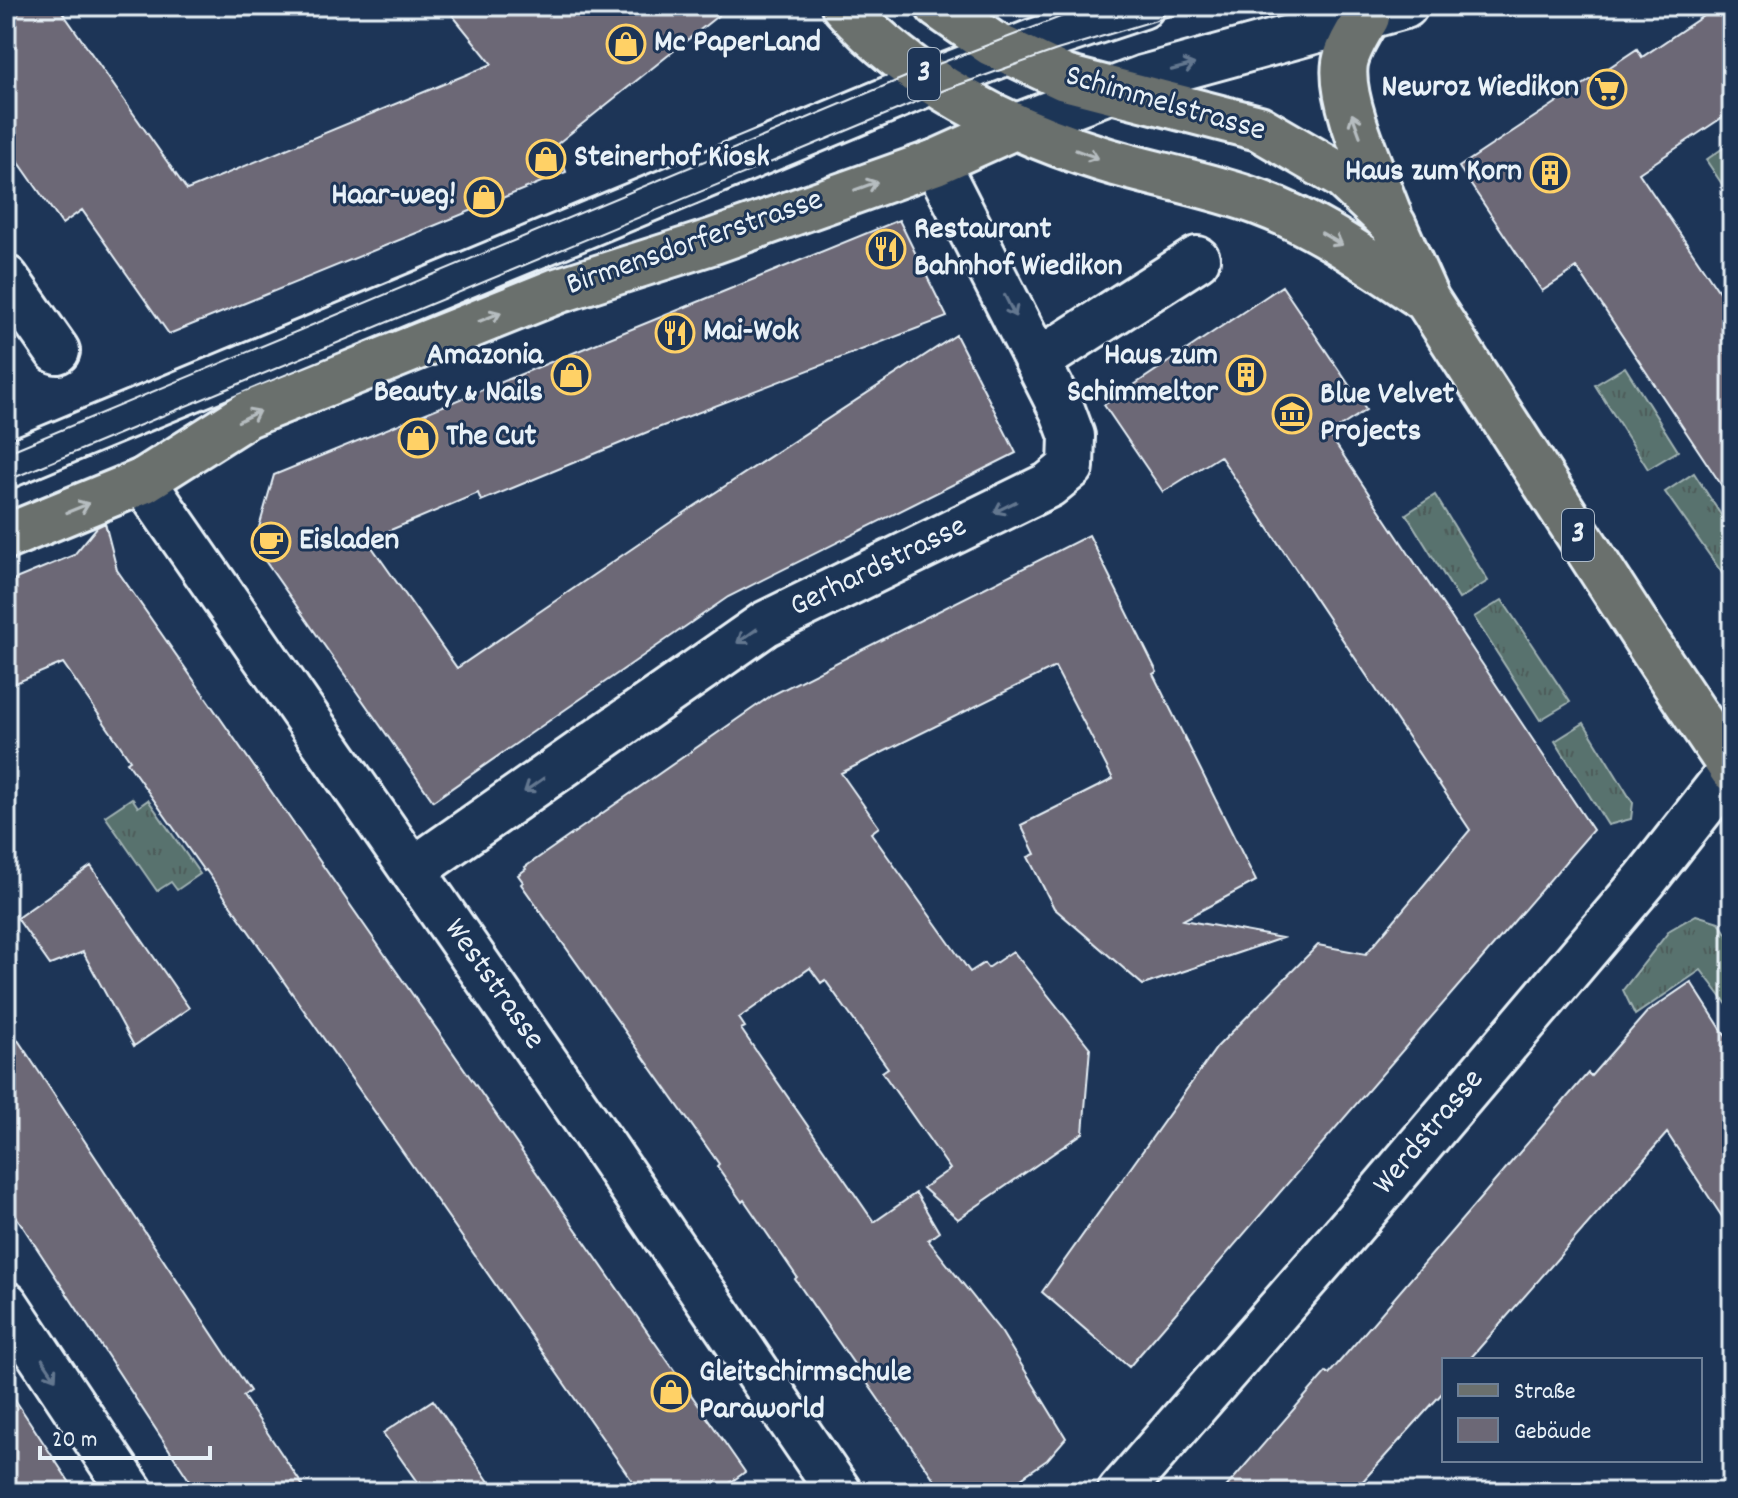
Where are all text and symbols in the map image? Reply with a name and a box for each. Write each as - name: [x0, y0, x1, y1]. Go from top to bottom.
- place label: Mc PaperLand: [654, 21, 821, 67]
- shop icon: Mc PaperLand: [605, 23, 647, 65]
- road number: 3: [908, 48, 940, 100]
- street label: Schimmelstrasse: [1059, 54, 1271, 156]
- one-way arrow: [1169, 59, 1195, 74]
- place label: Newroz Wiedikon: [1382, 66, 1579, 112]
- supermarket icon: Newroz Wiedikon: [1586, 68, 1628, 110]
- one-way arrow: [1348, 113, 1363, 138]
- place label: Steinerhof Kiosk: [574, 136, 770, 182]
- shop icon: Steinerhof Kiosk: [525, 138, 567, 180]
- one-way arrow: [1074, 148, 1099, 162]
- place label: Haus zum Korn: [1345, 150, 1522, 196]
- building icon: Haus zum Korn: [1529, 152, 1571, 194]
- place label: Haar-weg!: [331, 174, 456, 220]
- shop icon: Haar-weg!: [463, 176, 505, 218]
- one-way arrow: [853, 178, 878, 192]
- street label: Birmensdorferstrasse: [560, 179, 830, 309]
- place label: Restaurant Bahnhof Wiedikon: [914, 208, 1122, 291]
- restaurant icon: Restaurant Bahnhof Wiedikon: [865, 228, 907, 270]
- one-way arrow: [1320, 231, 1343, 247]
- one-way arrow: [1003, 293, 1019, 317]
- one-way arrow: [477, 309, 502, 324]
- place label: Mai-Wok: [703, 310, 799, 356]
- restaurant icon: Mai-Wok: [654, 312, 696, 354]
- place label: Amazonia Beauty & Nails: [374, 334, 544, 417]
- place label: Haus zum Schimmeltor: [1067, 334, 1219, 417]
- shop icon: Amazonia Beauty & Nails: [550, 354, 592, 396]
- building icon: Haus zum Schimmeltor: [1225, 354, 1267, 396]
- place label: Blue Velvet Projects: [1320, 373, 1454, 456]
- museum icon: Blue Velvet Projects: [1271, 393, 1313, 435]
- one-way arrow: [237, 407, 261, 423]
- place label: The Cut: [446, 415, 536, 461]
- shop icon: The Cut: [397, 417, 439, 459]
- one-way arrow: [65, 499, 90, 514]
- one-way arrow: [993, 500, 1017, 515]
- street label: Gerhardstrasse: [783, 505, 975, 631]
- road number: 3: [1562, 509, 1594, 561]
- place label: Eisladen: [299, 519, 399, 565]
- cafe icon: Eisladen: [250, 521, 292, 563]
- one-way arrow: [737, 628, 759, 644]
- one-way arrow: [524, 777, 546, 793]
- street label: Weststrasse: [431, 910, 555, 1060]
- street label: Werdstrasse: [1363, 1060, 1497, 1206]
- place label: Gleitschirmschule Paraworld: [699, 1351, 912, 1434]
- one-way arrow: [42, 1357, 58, 1380]
- legend: [1442, 1358, 1702, 1462]
- shop icon: Gleitschirmschule Paraworld: [650, 1371, 692, 1413]
- text: Straße: [1514, 1376, 1576, 1410]
- scale bar: [40, 1410, 210, 1460]
- text: Gebäude: [1514, 1416, 1591, 1450]
- text: 20 m: [52, 1424, 98, 1458]

